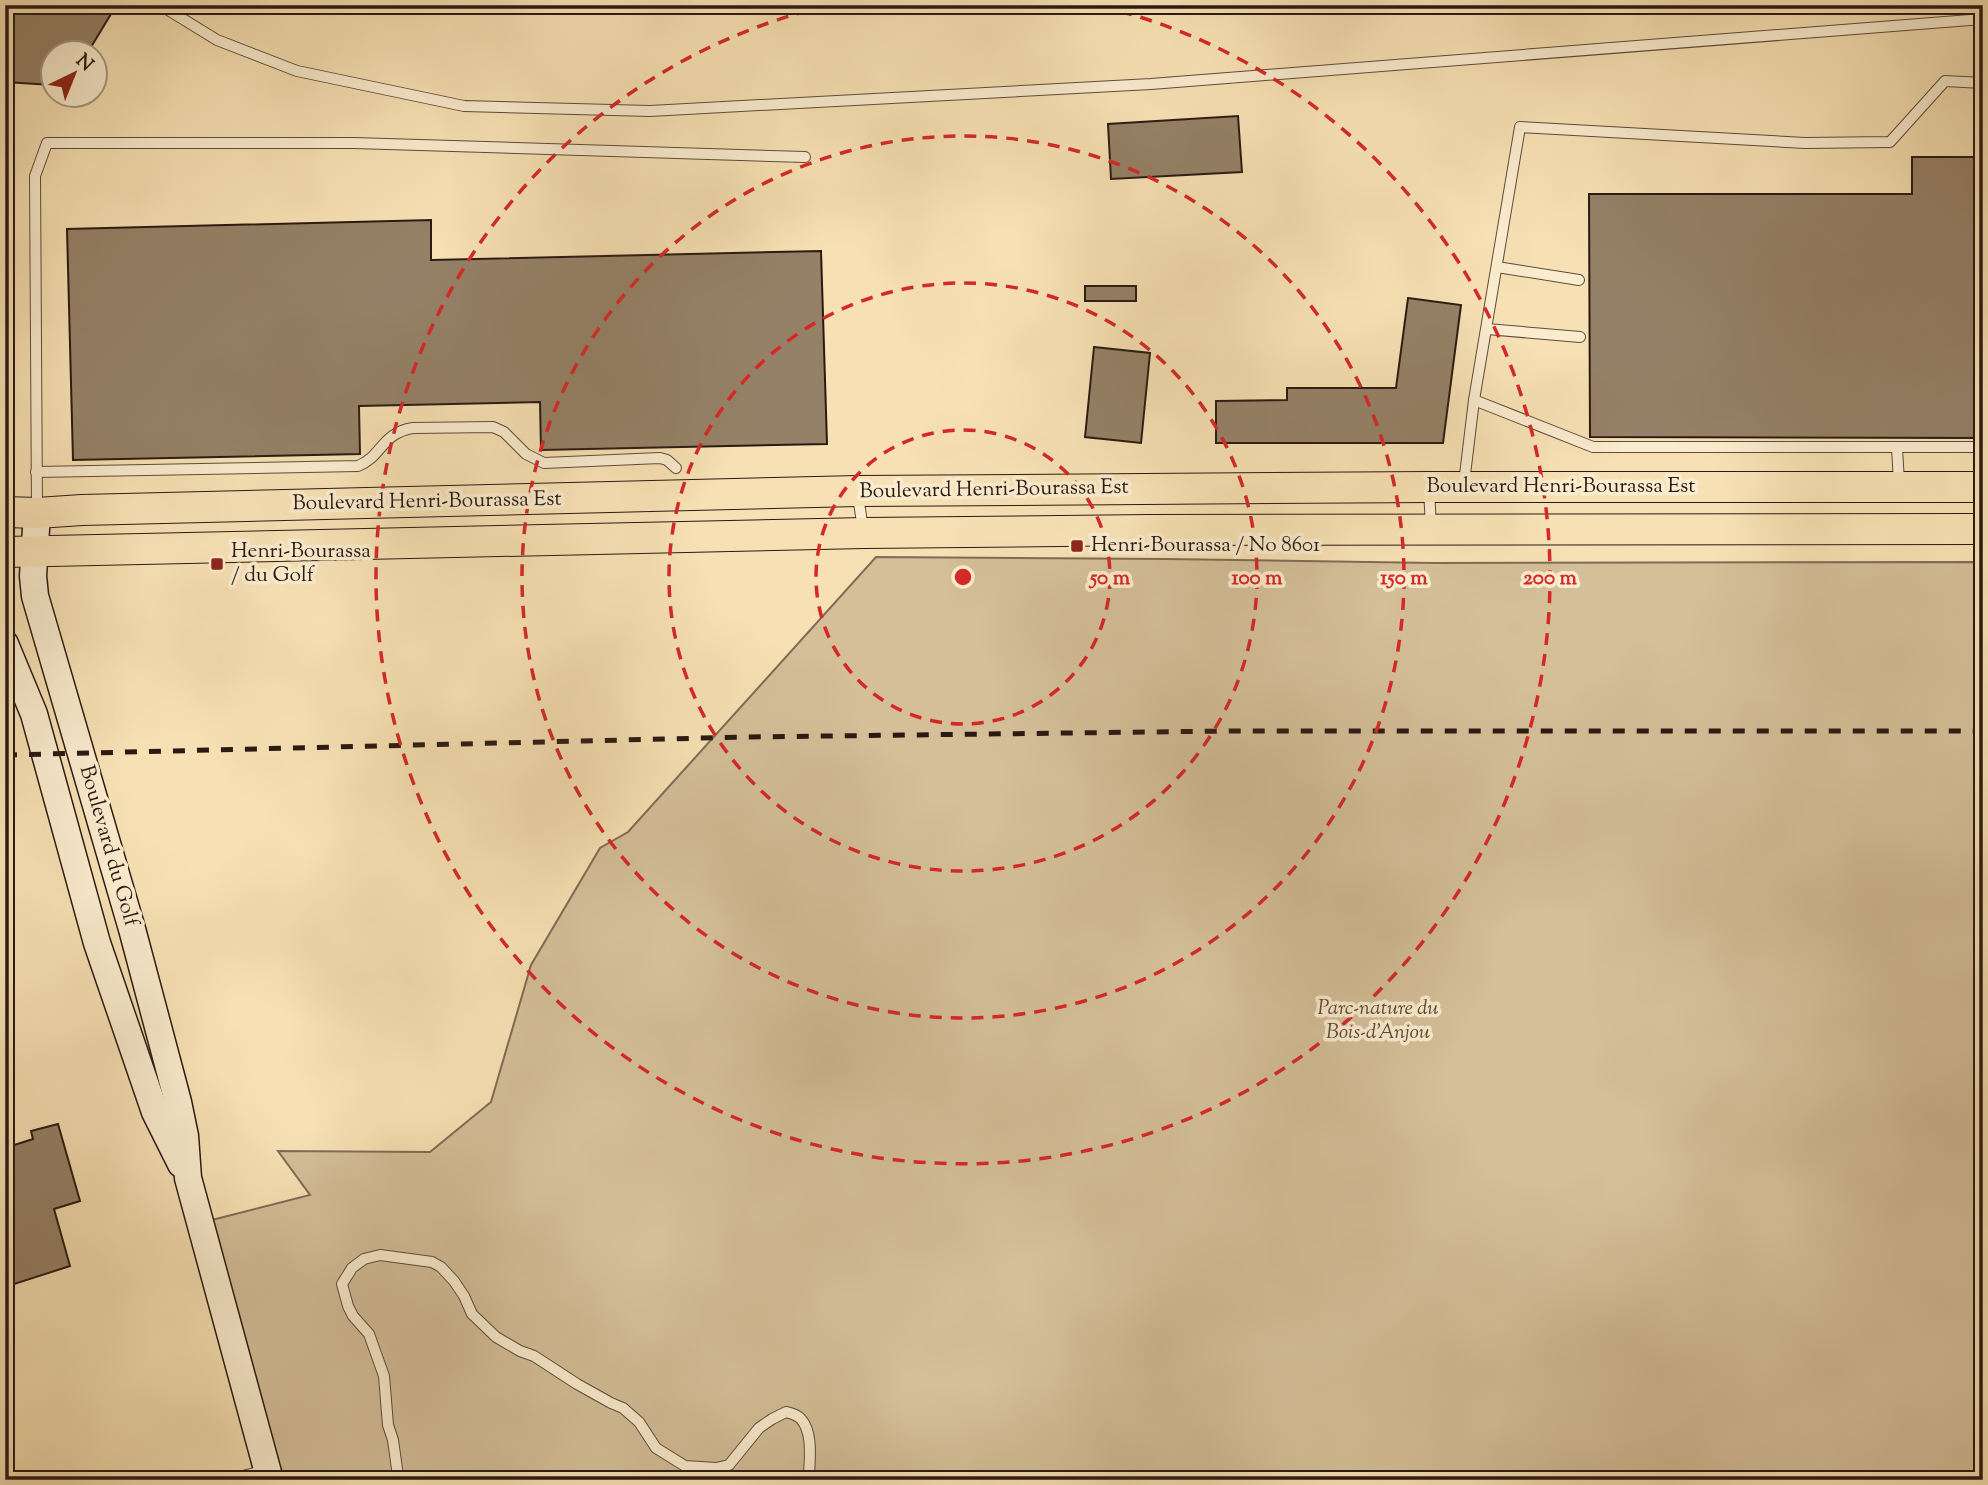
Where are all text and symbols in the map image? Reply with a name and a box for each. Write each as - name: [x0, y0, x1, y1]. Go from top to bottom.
- north arrow: [38, 38, 108, 108]
- text: N: [69, 48, 99, 78]
- street label: Boulevard Henri-Bourassa Est: [1426, 472, 1696, 502]
- street label: Boulevard Henri-Bourassa Est: [859, 473, 1129, 507]
- street label: Boulevard Henri-Bourassa Est: [292, 485, 562, 519]
- place label: Henri-Bourassa / No 8601: [1091, 531, 1320, 561]
- place label: Henri-Bourassa / du Golf: [231, 537, 371, 591]
- marker: Henri-Bourassa / No 8601: [1069, 538, 1085, 554]
- marker: Henri-Bourassa / du Golf: [209, 556, 225, 572]
- text: 50 m: [1088, 564, 1131, 594]
- text: 100 m: [1232, 564, 1283, 594]
- text: 150 m: [1380, 564, 1428, 594]
- text: 200 m: [1523, 564, 1578, 594]
- centre of rings: [951, 565, 975, 589]
- street label: Boulevard du Golf: [71, 762, 146, 932]
- park label: Parc-nature du Bois-d'Anjou: [1317, 994, 1439, 1048]

